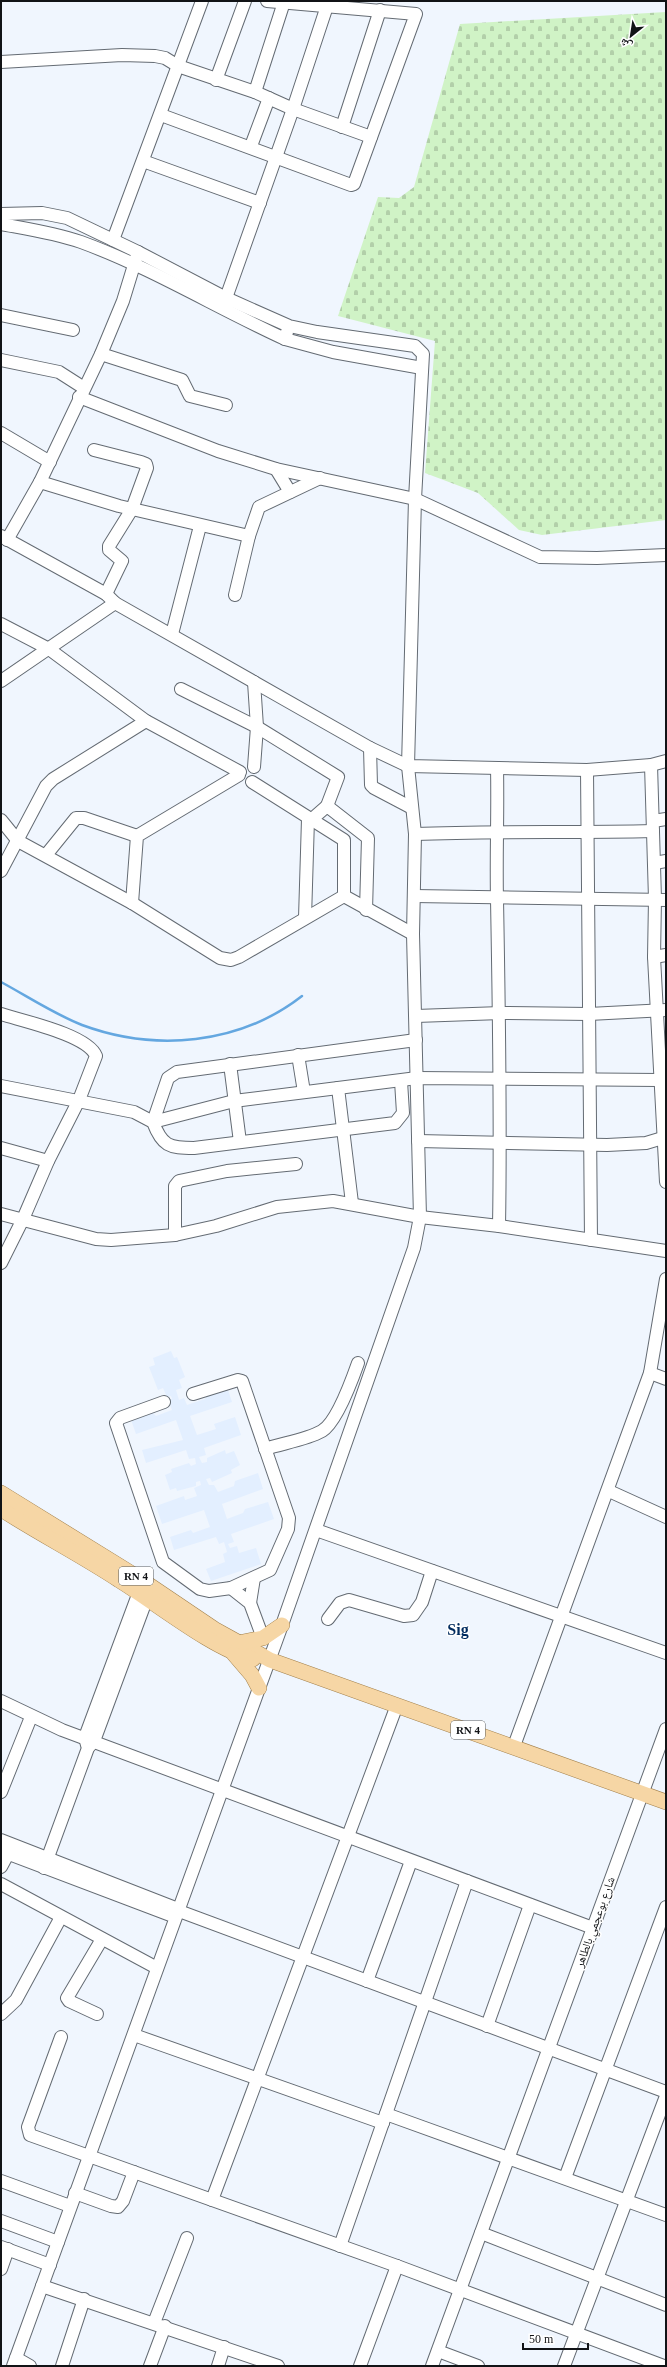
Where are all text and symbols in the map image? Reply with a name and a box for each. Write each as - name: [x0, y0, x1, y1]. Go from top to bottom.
- north arrow: [611, 16, 651, 56]
- text: ش: [618, 35, 635, 53]
- road number: RN 4: [119, 1567, 153, 1585]
- district label: Sig: [447, 1621, 469, 1639]
- road number: RN 4: [451, 1721, 485, 1739]
- street label: شارع بوعجمي بالطاهر: [572, 1875, 621, 1971]
- scale bar: [523, 2325, 588, 2351]
- text: 50 m: [529, 2332, 554, 2346]

